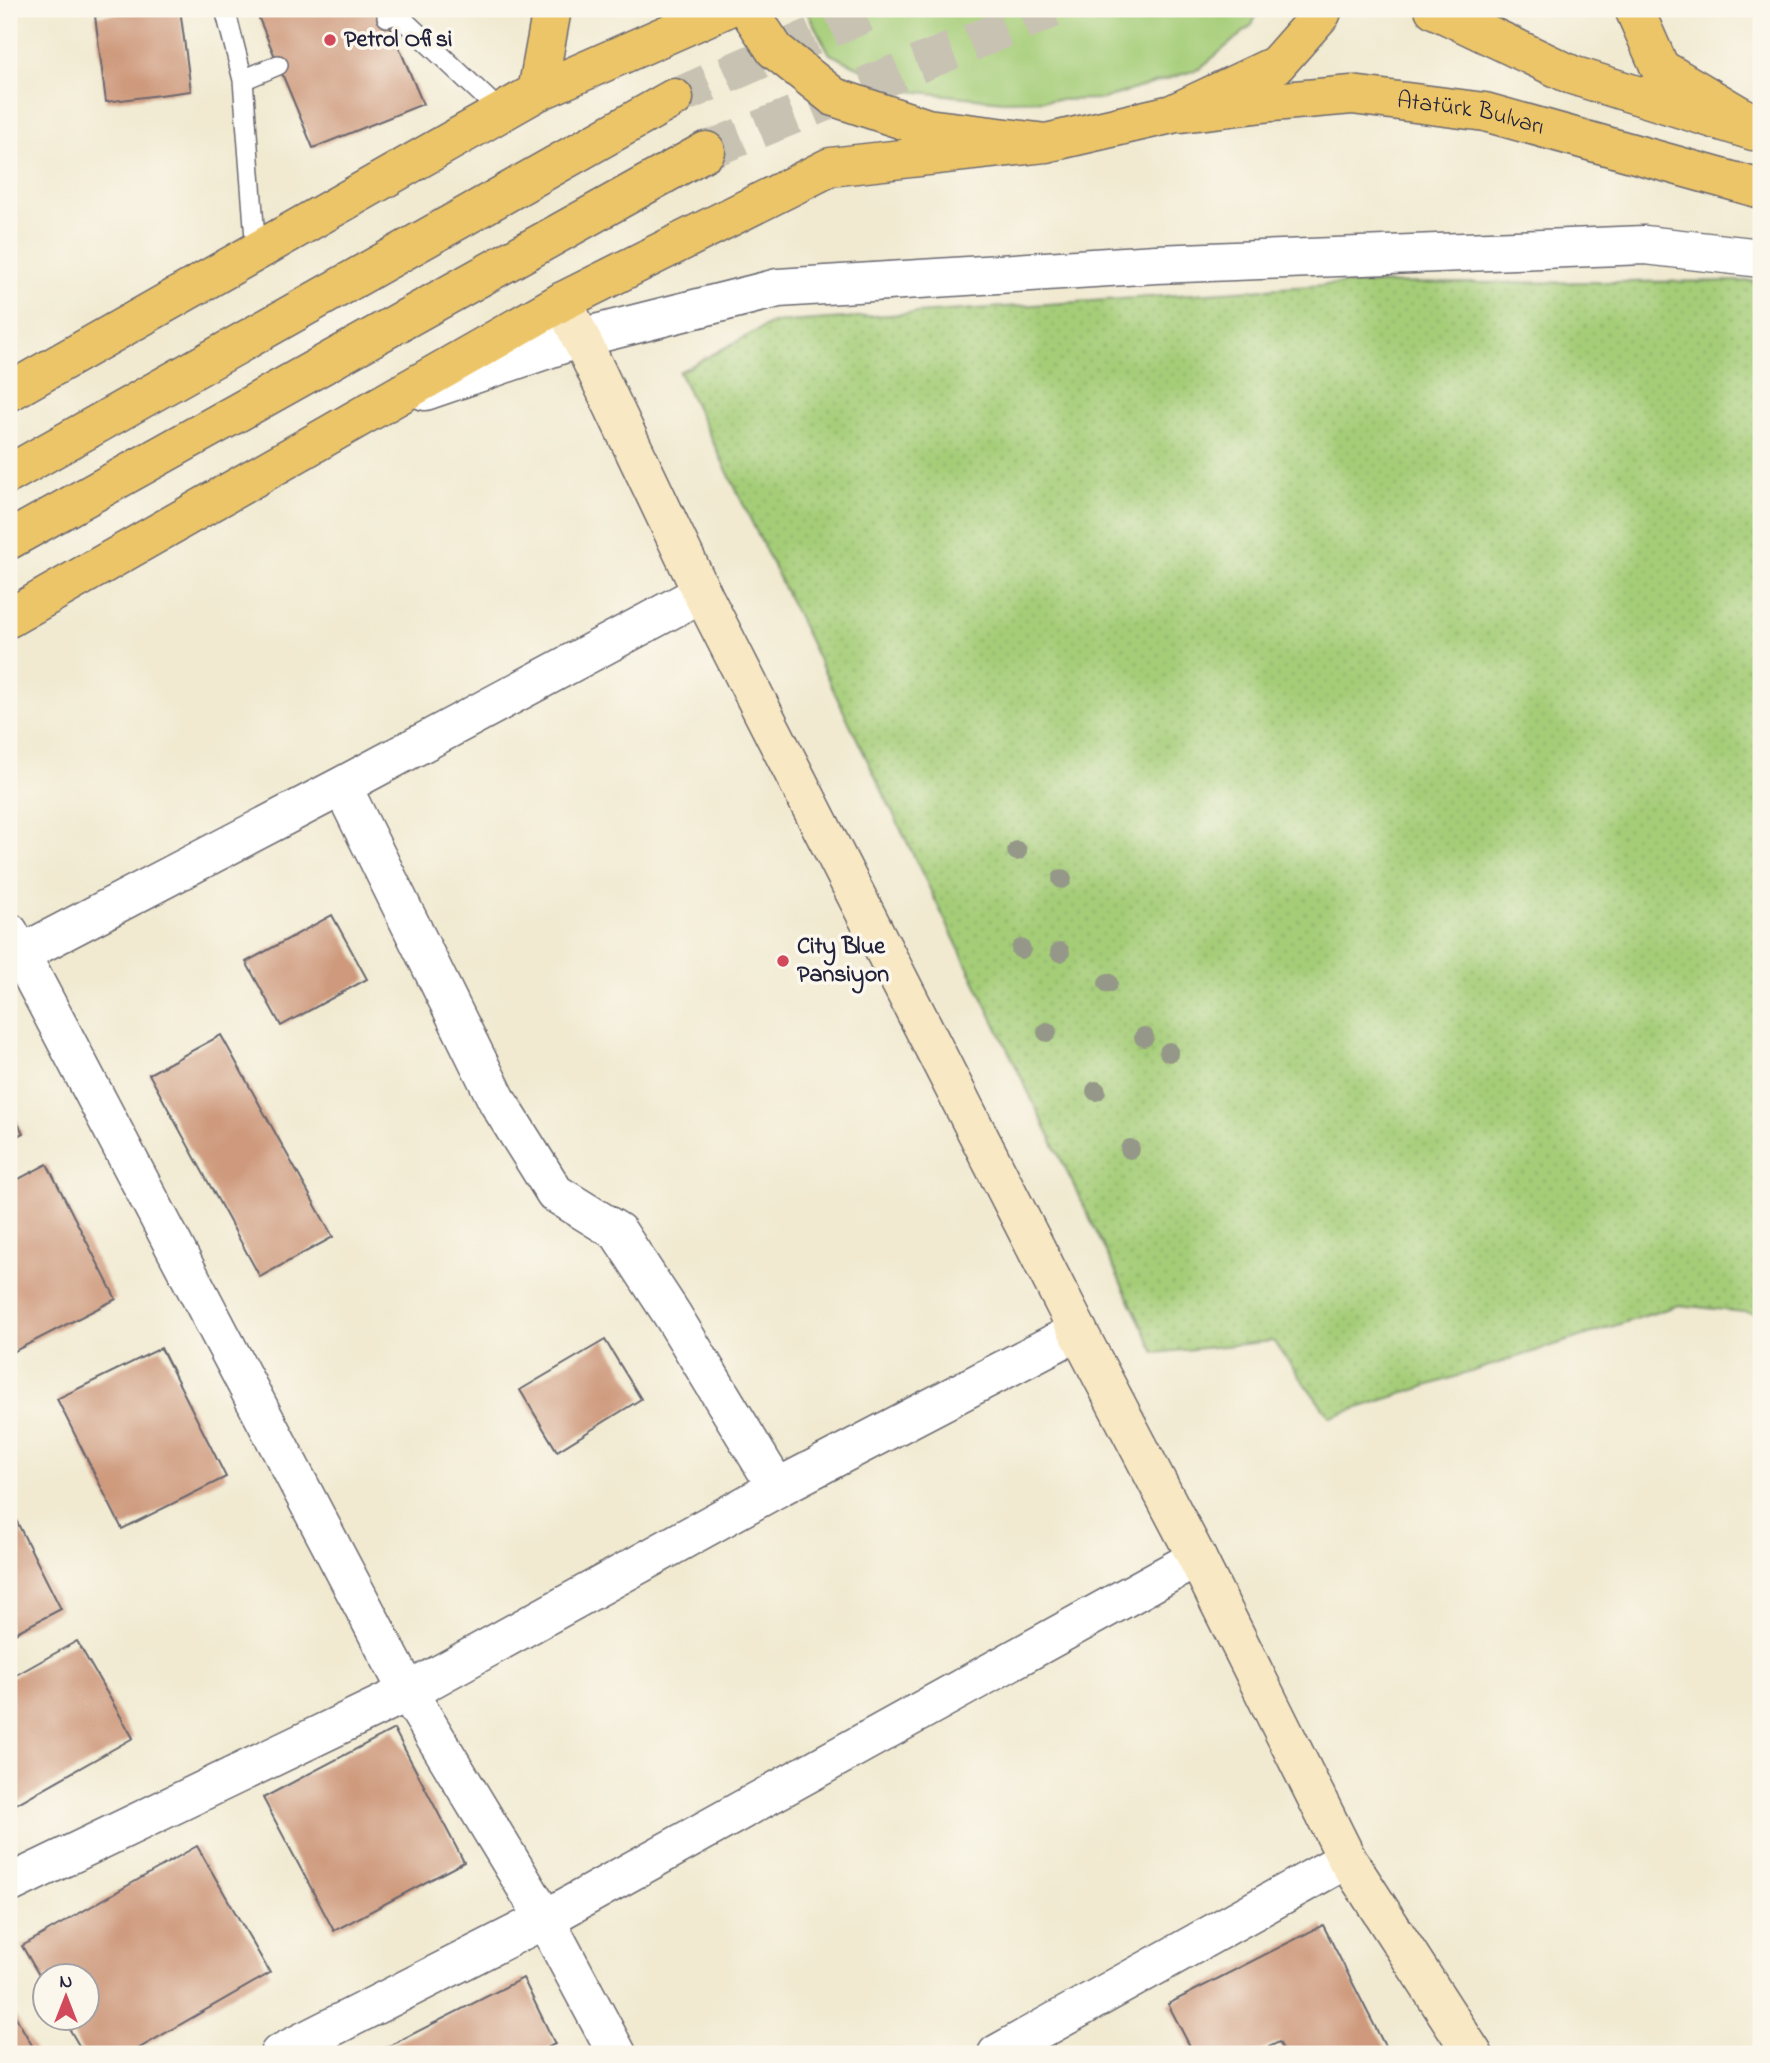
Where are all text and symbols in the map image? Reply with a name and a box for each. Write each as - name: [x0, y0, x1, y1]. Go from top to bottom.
- place label: Petrol Ofisi: [344, 23, 452, 58]
- marker: Petrol Ofisi: [322, 32, 338, 48]
- street label: Atatürk Bulvarı: [1395, 83, 1548, 145]
- place label: City Blue Pansiyon: [797, 930, 889, 994]
- marker: City Blue Pansiyon: [775, 953, 791, 969]
- north arrow: [32, 1962, 102, 2032]
- text: N: [60, 1969, 73, 1996]

